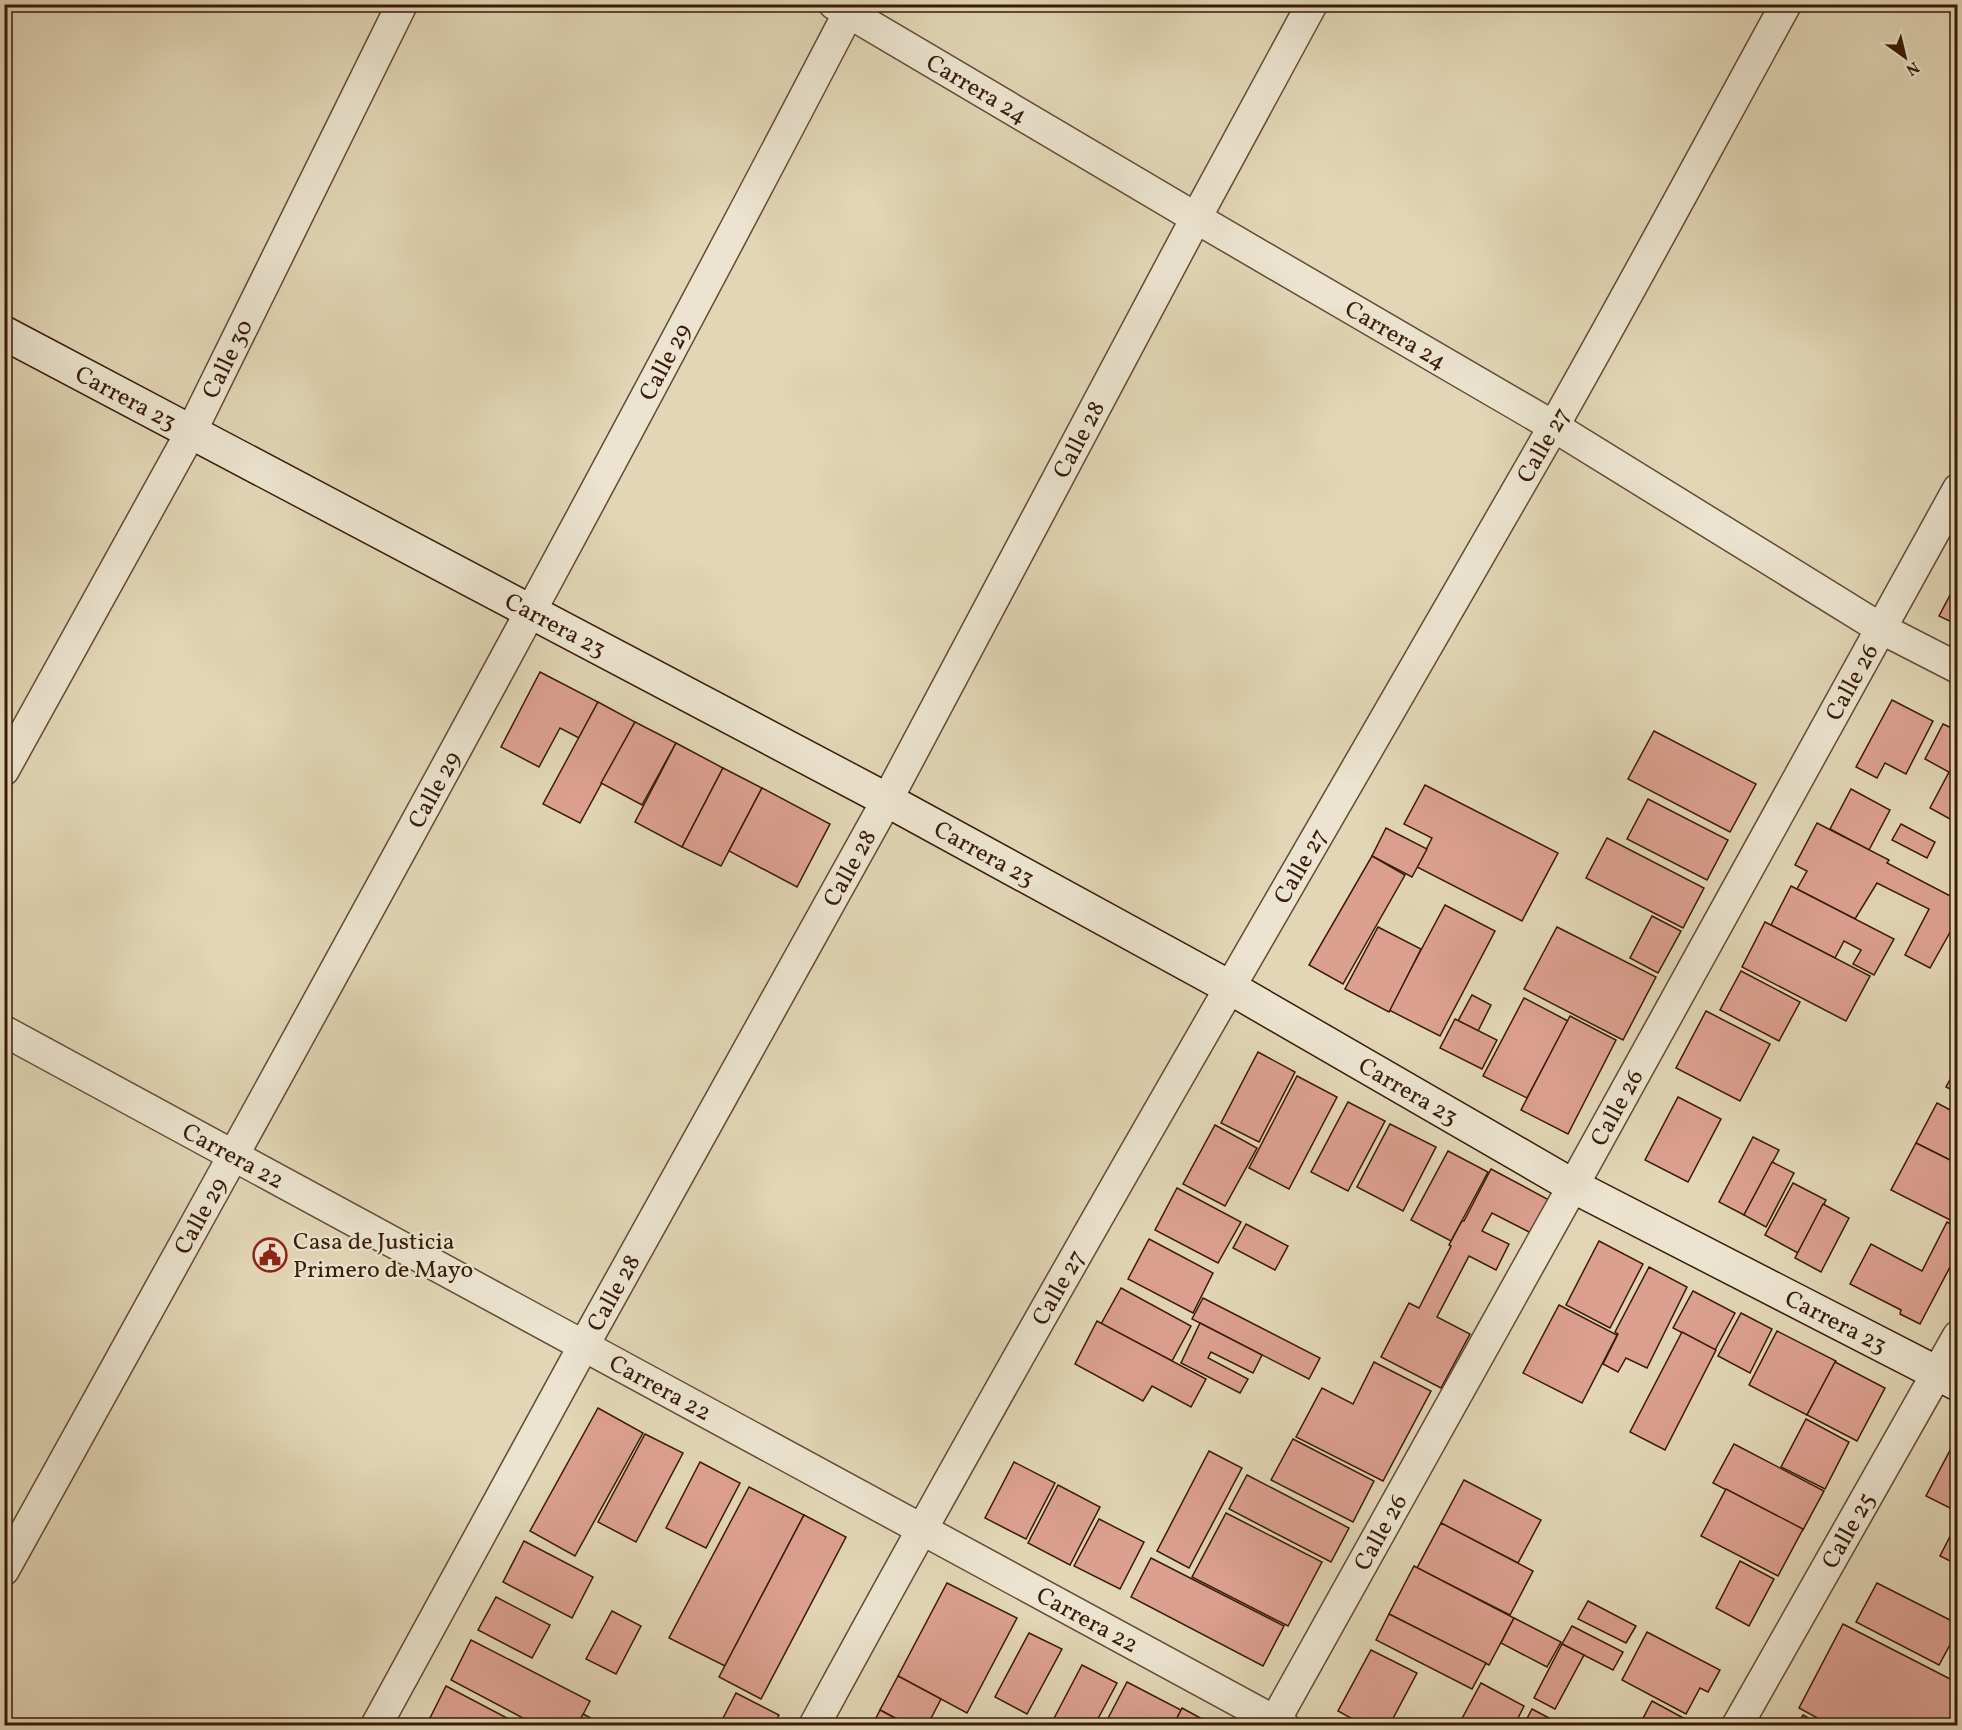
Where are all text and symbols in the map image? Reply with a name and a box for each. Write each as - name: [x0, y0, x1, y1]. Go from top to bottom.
- north arrow: [1875, 27, 1935, 87]
- street label: Carrera 24: [919, 47, 1033, 133]
- text: N: [1901, 55, 1923, 80]
- street label: Carrera 24: [1338, 293, 1452, 379]
- street label: Calle 30: [195, 314, 263, 405]
- street label: Calle 29: [632, 318, 701, 408]
- street label: Carrera 23: [68, 358, 182, 440]
- street label: Calle 28: [1046, 396, 1115, 485]
- street label: Calle 27: [1510, 402, 1580, 490]
- street label: Carrera 23: [498, 586, 611, 667]
- street label: Calle 26: [1818, 638, 1888, 728]
- street label: Calle 29: [401, 746, 471, 835]
- street label: Carrera 23: [927, 814, 1040, 896]
- street label: Calle 27: [1267, 823, 1337, 911]
- street label: Calle 28: [816, 824, 886, 914]
- street label: Carrera 23: [1351, 1050, 1464, 1135]
- street label: Calle 26: [1583, 1064, 1653, 1153]
- street label: Carrera 22: [175, 1116, 290, 1199]
- street label: Calle 29: [167, 1172, 237, 1261]
- place label: Casa de Justicia Primero de Mayo: [293, 1226, 473, 1288]
- public building icon: Casa de Justicia Primero de Mayo: [252, 1237, 288, 1273]
- street label: Calle 27: [1025, 1244, 1095, 1332]
- street label: Calle 28: [580, 1249, 650, 1338]
- street label: Carrera 23: [1778, 1283, 1892, 1363]
- street label: Carrera 22: [602, 1348, 717, 1431]
- street label: Calle 25: [1815, 1487, 1885, 1576]
- street label: Calle 26: [1347, 1488, 1417, 1578]
- street label: Carrera 22: [1029, 1580, 1144, 1663]

